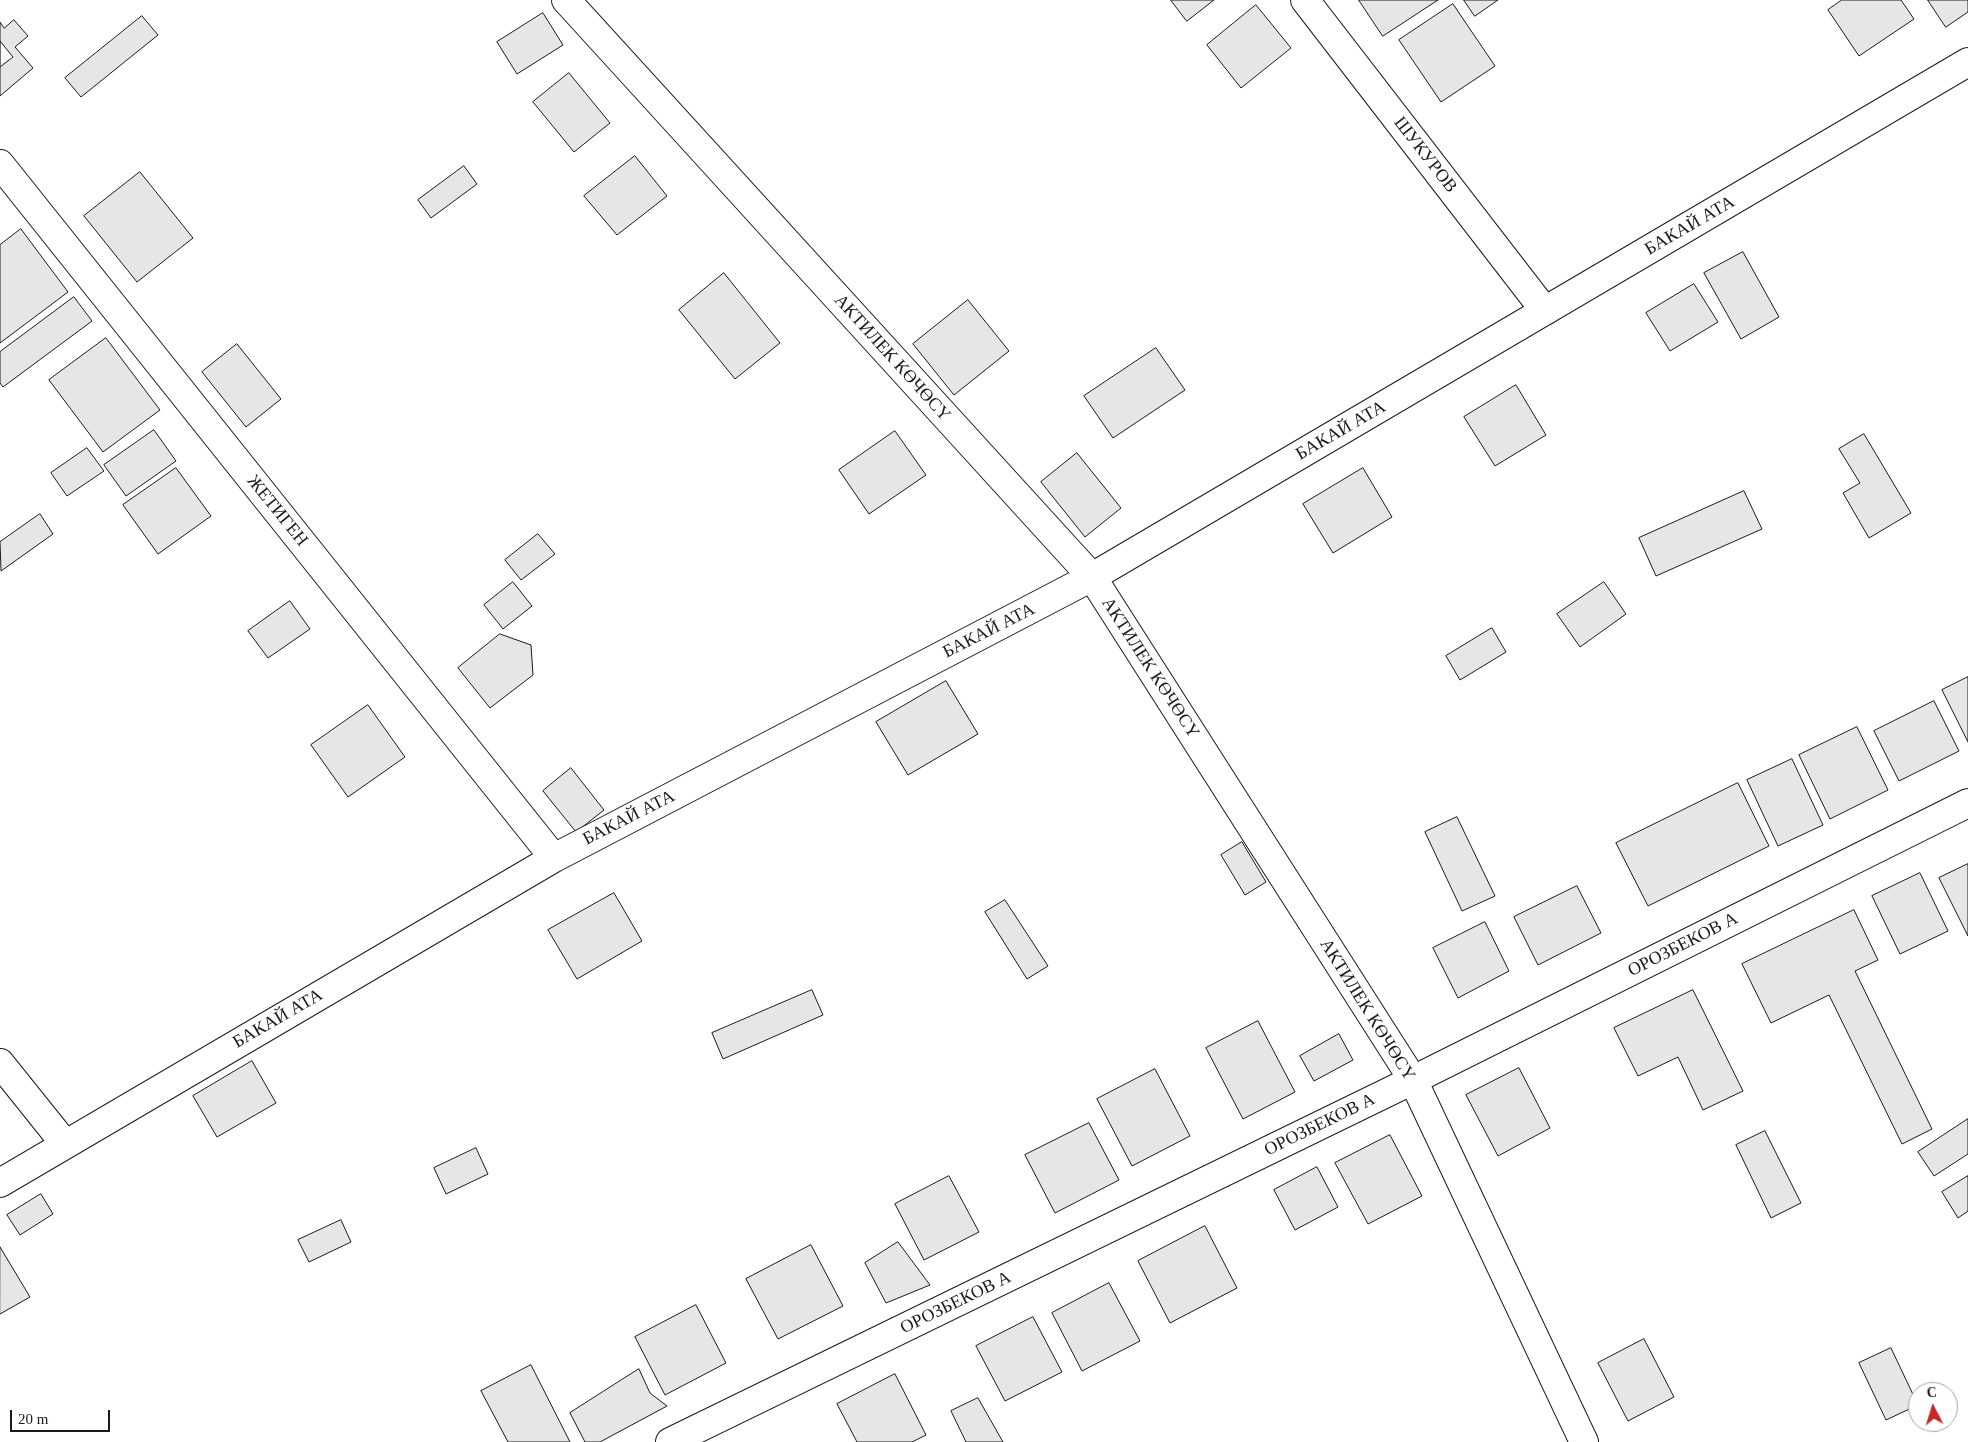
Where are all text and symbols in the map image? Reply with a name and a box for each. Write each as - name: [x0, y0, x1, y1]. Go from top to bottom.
- street label: ШУКУРОВ: [1389, 113, 1461, 197]
- street label: БАКАЙ АТА: [1641, 192, 1739, 260]
- street label: АКТИЛЕК КӨЧӨСҮ: [829, 290, 955, 426]
- street label: БАКАЙ АТА: [1292, 397, 1390, 465]
- street label: ЖЕТИГЕН: [242, 471, 312, 551]
- street label: АКТИЛЕК КӨЧӨСҮ: [1096, 594, 1204, 742]
- street label: БАКАЙ АТА: [939, 599, 1039, 663]
- street label: БАКАЙ АТА: [579, 786, 679, 850]
- street label: ОРОЗБЕКОВ А: [1624, 908, 1742, 982]
- street label: АКТИЛЕК КӨЧӨСҮ: [1315, 935, 1419, 1085]
- street label: БАКАЙ АТА: [229, 985, 327, 1053]
- street label: ОРОЗБЕКОВ А: [1261, 1089, 1379, 1161]
- street label: ОРОЗБЕКОВ А: [897, 1267, 1015, 1339]
- north arrow: [1908, 1382, 1958, 1432]
- text: С: [1926, 1385, 1937, 1400]
- scale bar: [12, 1400, 112, 1432]
- text: 20 m: [18, 1411, 48, 1427]

